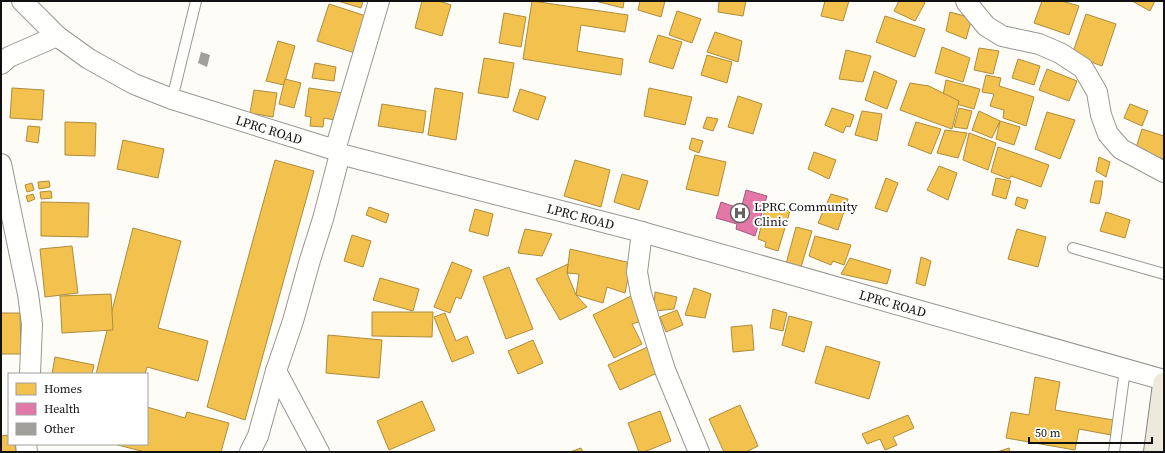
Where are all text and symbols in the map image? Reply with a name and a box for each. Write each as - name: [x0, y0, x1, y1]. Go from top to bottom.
- street label: LPRC ROAD: [233, 111, 304, 148]
- place label: LPRC Community Clinic: [754, 198, 858, 230]
- street label: LPRC ROAD: [545, 200, 616, 234]
- hospital icon: LPRC Community Clinic: [729, 202, 751, 224]
- street label: LPRC ROAD: [857, 286, 928, 321]
- legend: [8, 373, 148, 445]
- text: Homes: [44, 381, 82, 397]
- text: Health: [44, 401, 80, 417]
- scale bar: [1029, 419, 1152, 445]
- text: Other: [44, 421, 75, 437]
- text: 50 m: [1035, 425, 1061, 441]

